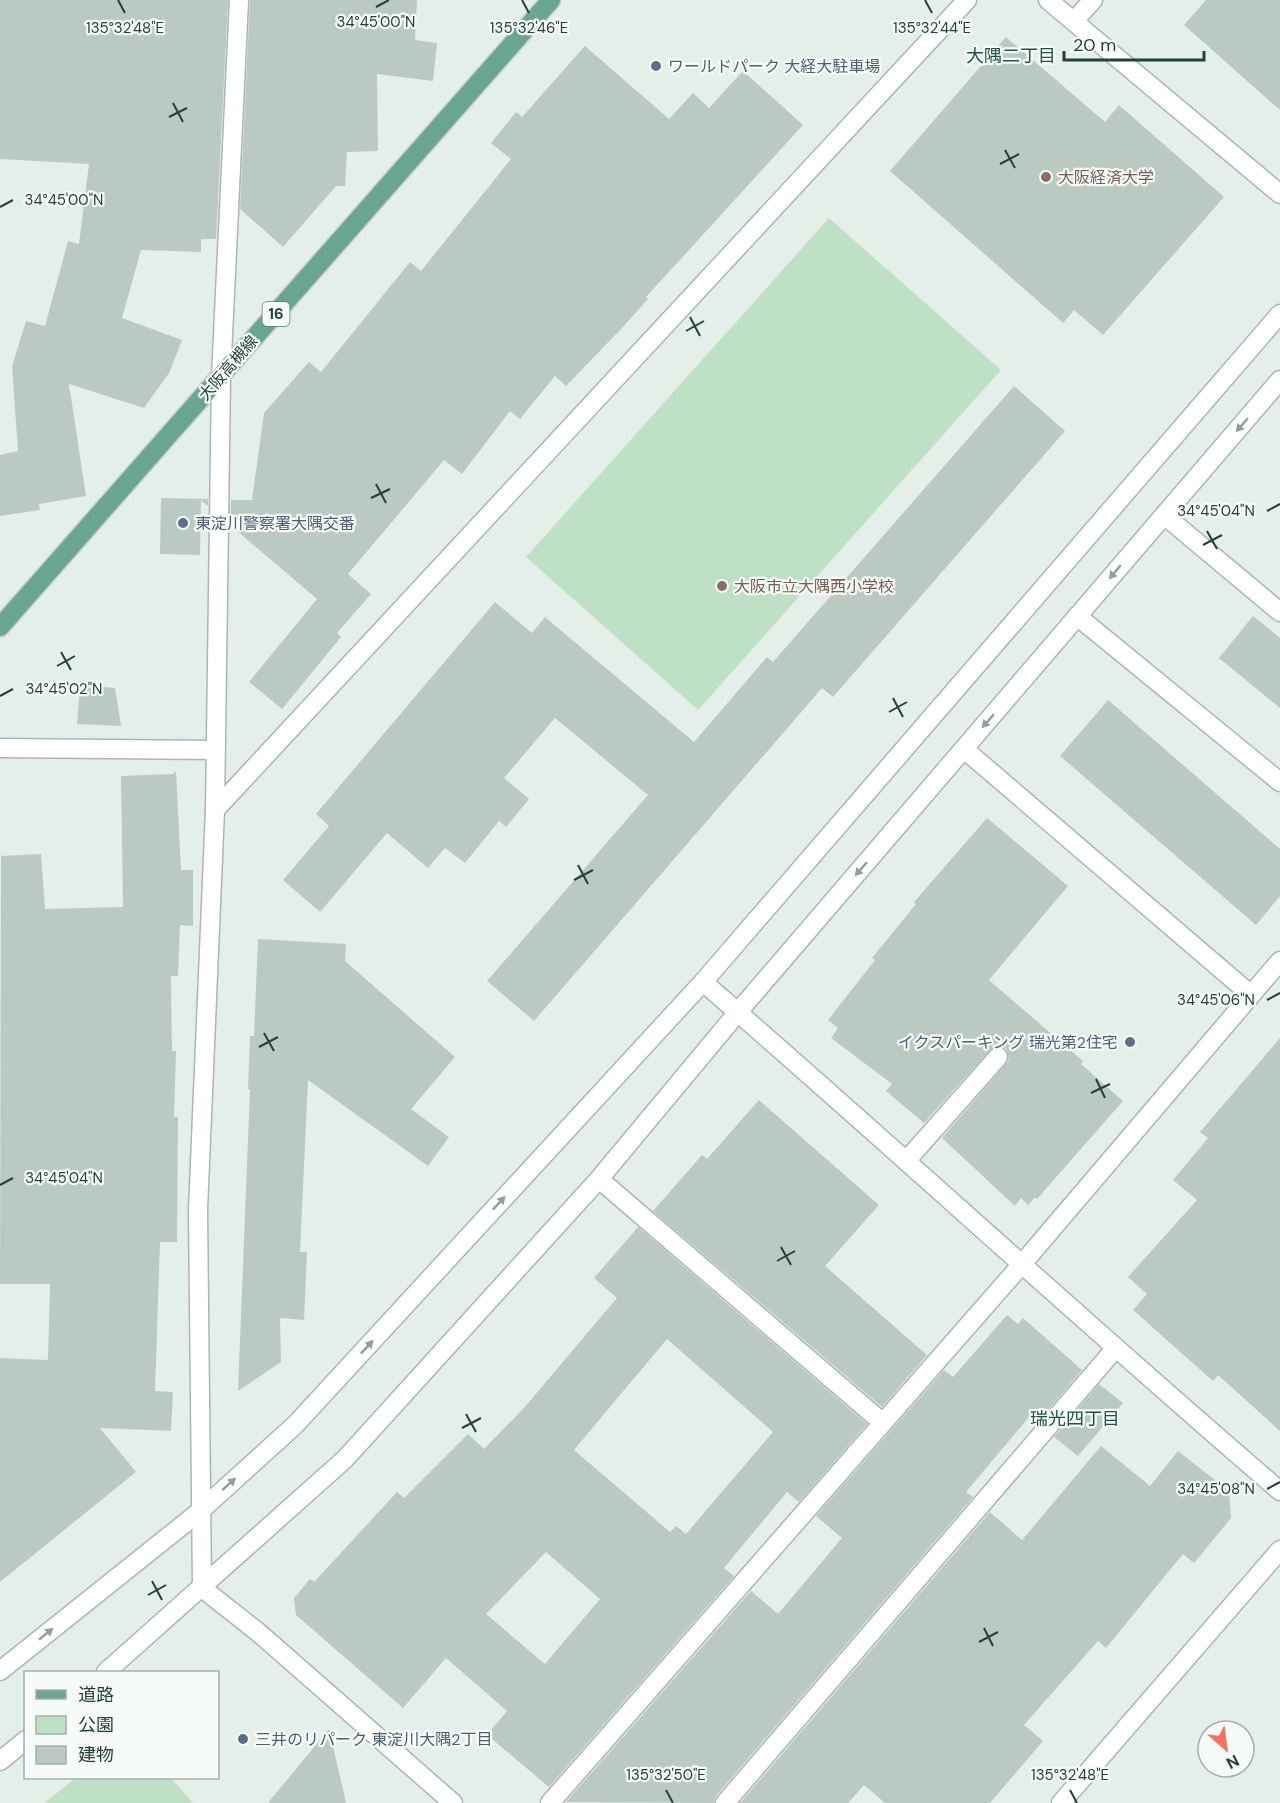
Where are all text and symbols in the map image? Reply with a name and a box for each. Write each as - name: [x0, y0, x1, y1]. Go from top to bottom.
- text: 34°45'00"N: [337, 12, 415, 32]
- text: 135°32'48"E: [86, 18, 164, 38]
- text: 135°32'46"E: [490, 18, 568, 38]
- text: 135°32'44"E: [893, 18, 971, 38]
- scale bar: [1064, 24, 1204, 62]
- text: 20 m: [1073, 33, 1116, 57]
- district label: 大隅二丁目: [966, 44, 1056, 68]
- place label: ワールドパーク 大経大駐車場: [668, 56, 880, 77]
- marker: ワールドパーク 大経大駐車場: [649, 59, 663, 73]
- place label: 大阪経済大学: [1058, 167, 1154, 188]
- marker: 大阪経済大学: [1039, 170, 1053, 184]
- text: 34°45'00"N: [25, 190, 103, 210]
- road number: 16: [262, 302, 290, 326]
- street label: 大阪高槻線: [194, 331, 262, 405]
- one-way arrow: [1235, 417, 1249, 432]
- text: 34°45'04"N: [1177, 501, 1255, 521]
- place label: 東淀川警察署大隅交番: [195, 513, 355, 534]
- marker: 東淀川警察署大隅交番: [176, 516, 190, 530]
- one-way arrow: [1109, 564, 1122, 579]
- place label: 大阪市立大隅西小学校: [734, 576, 894, 597]
- marker: 大阪市立大隅西小学校: [715, 579, 729, 593]
- text: 34°45'02"N: [26, 679, 102, 699]
- one-way arrow: [982, 713, 995, 728]
- one-way arrow: [855, 861, 868, 876]
- text: 34°45'06"N: [1177, 990, 1255, 1010]
- place label: イクスパーキング 瑞光第2住宅: [898, 1032, 1118, 1053]
- marker: イクスパーキング 瑞光第2住宅: [1123, 1035, 1137, 1049]
- text: 34°45'04"N: [25, 1168, 103, 1188]
- one-way arrow: [492, 1196, 506, 1211]
- one-way arrow: [360, 1339, 374, 1354]
- district label: 瑞光四丁目: [1030, 1407, 1120, 1431]
- one-way arrow: [222, 1478, 236, 1492]
- text: 34°45'08"N: [1177, 1479, 1255, 1499]
- one-way arrow: [38, 1629, 53, 1641]
- legend: [24, 1671, 219, 1779]
- text: 道路: [78, 1683, 114, 1707]
- text: 公園: [78, 1713, 114, 1737]
- north arrow: [1196, 1719, 1256, 1779]
- place label: 三井のリパーク 東淀川大隅2丁目: [255, 1729, 492, 1750]
- marker: 三井のリパーク 東淀川大隅2丁目: [236, 1732, 250, 1746]
- text: 建物: [78, 1743, 114, 1767]
- text: N: [1223, 1750, 1243, 1774]
- text: 135°32'50"E: [626, 1765, 706, 1785]
- text: 135°32'48"E: [1031, 1765, 1109, 1785]

